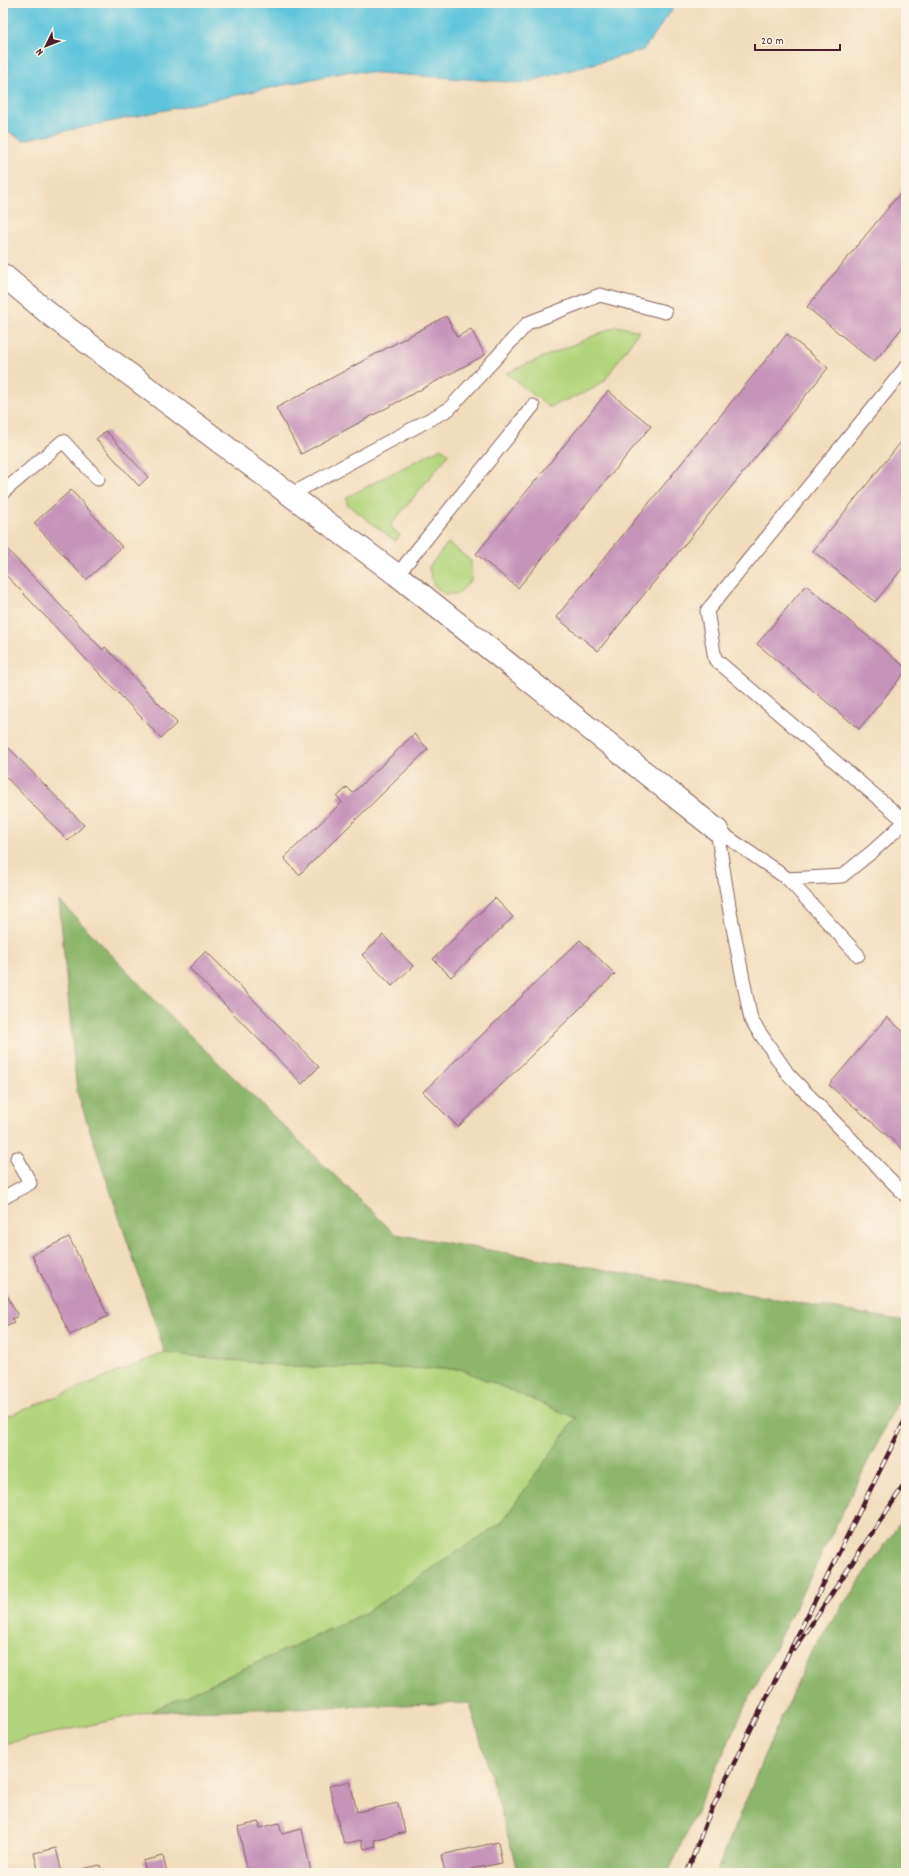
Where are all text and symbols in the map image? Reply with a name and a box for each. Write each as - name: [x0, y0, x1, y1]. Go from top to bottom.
- north arrow: [26, 26, 66, 66]
- scale bar: [755, 26, 840, 52]
- text: 20 m: [761, 33, 784, 50]
- text: N: [32, 44, 48, 59]

